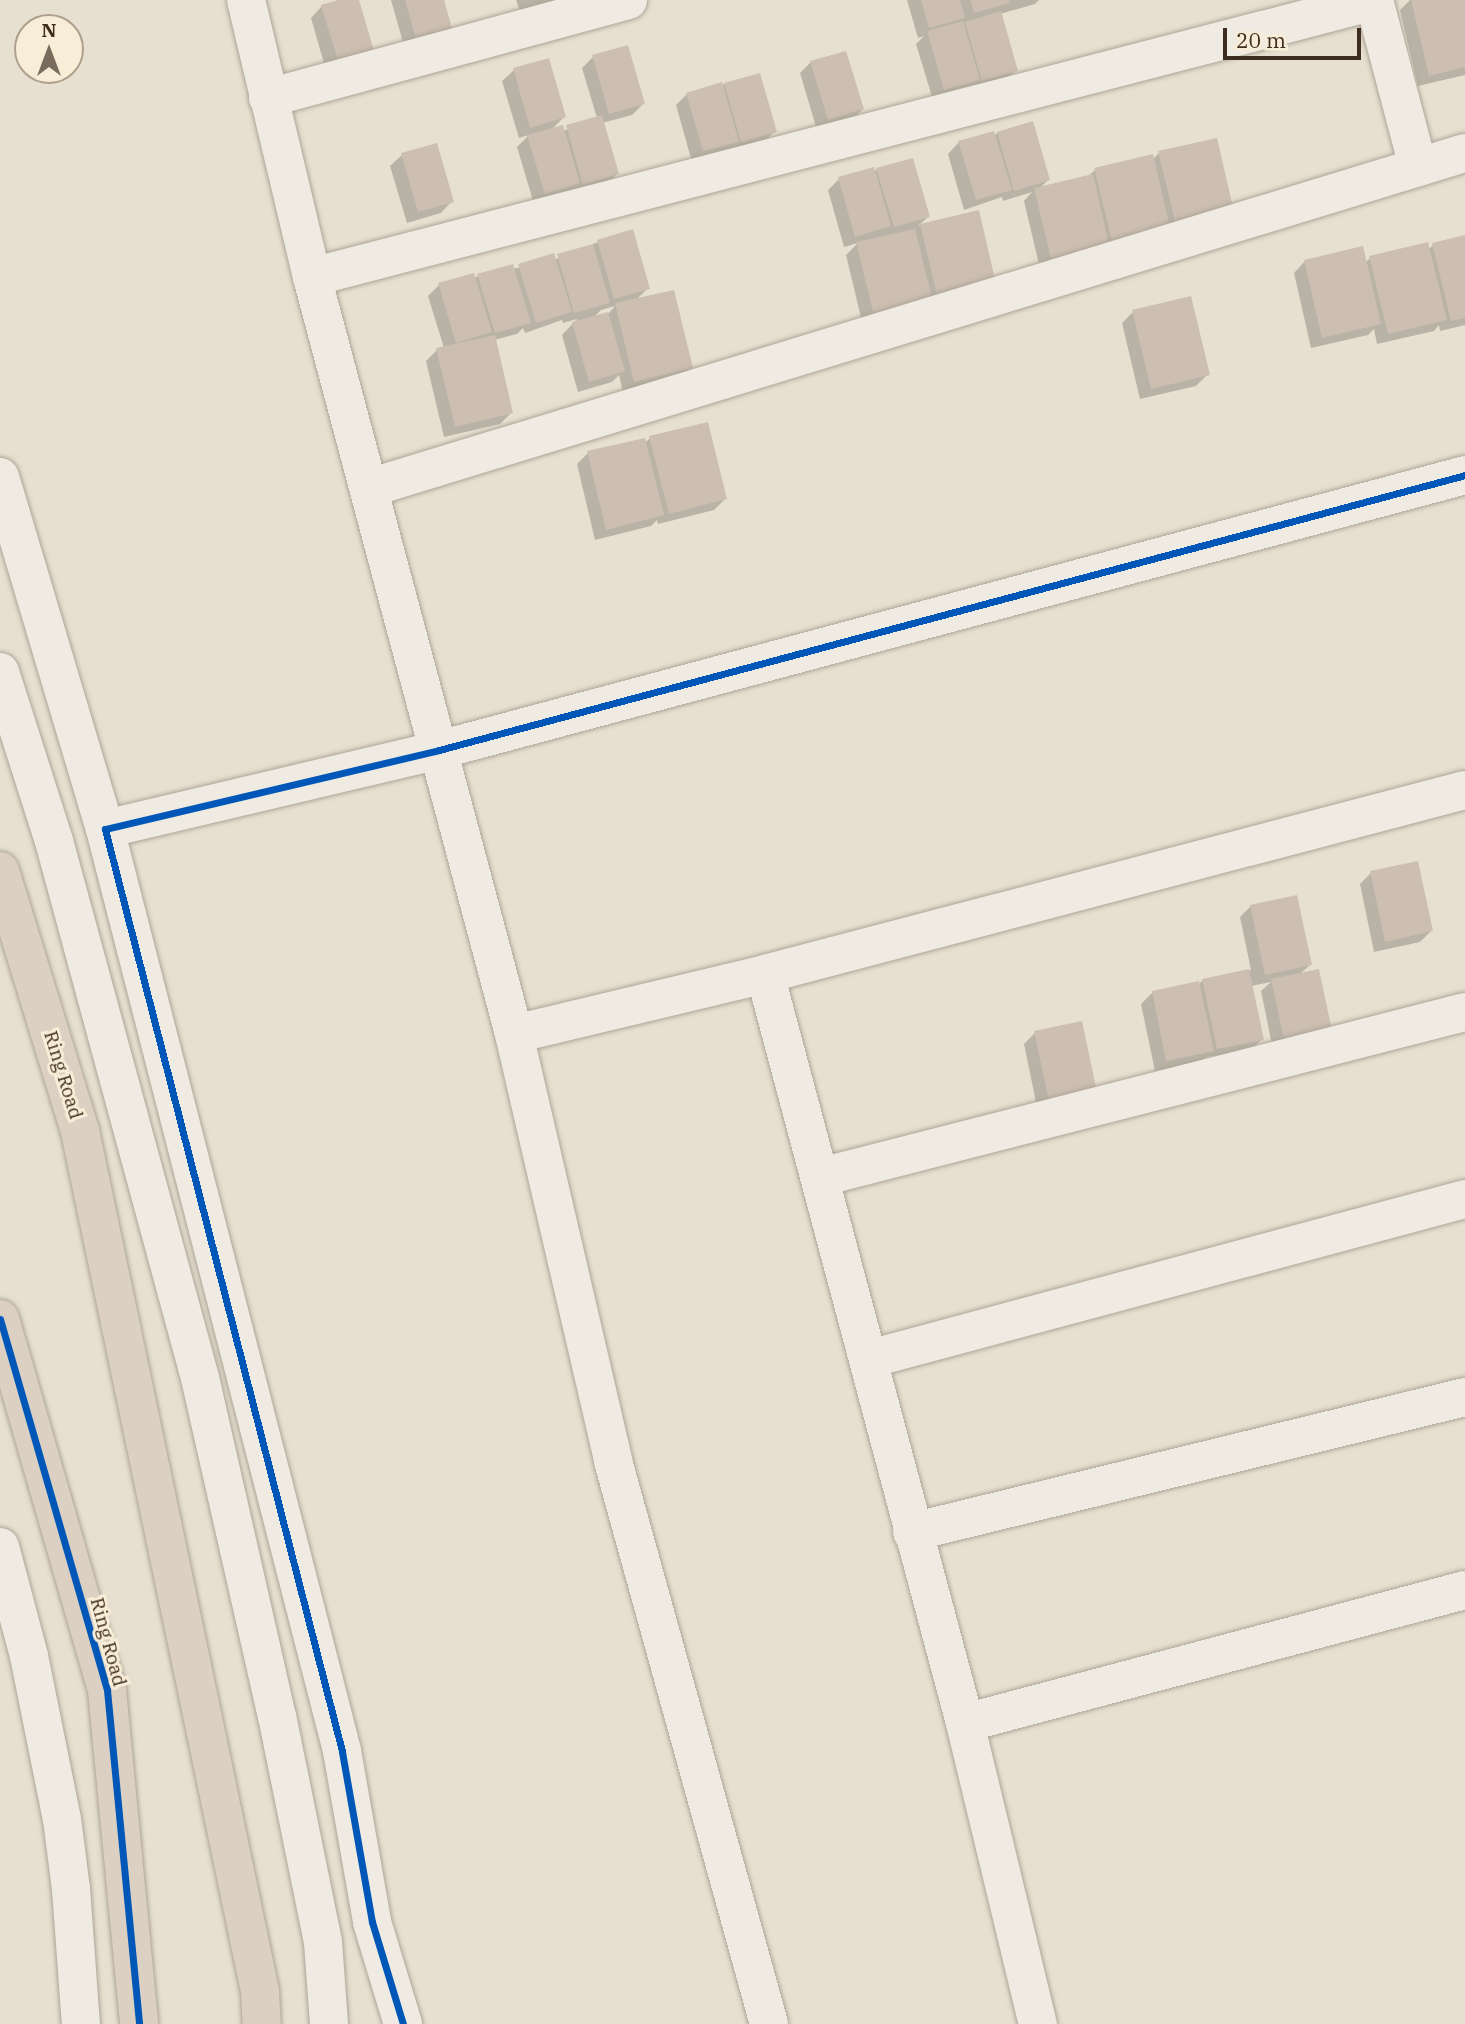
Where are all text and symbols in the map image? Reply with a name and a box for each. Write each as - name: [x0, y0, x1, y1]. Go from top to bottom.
- north arrow: [14, 14, 84, 84]
- scale bar: [1227, 14, 1365, 58]
- text: N: [41, 18, 57, 42]
- text: 20 m: [1236, 26, 1286, 54]
- street label: Ring Road: [39, 1028, 87, 1122]
- street label: Ring Road: [85, 1595, 131, 1689]

